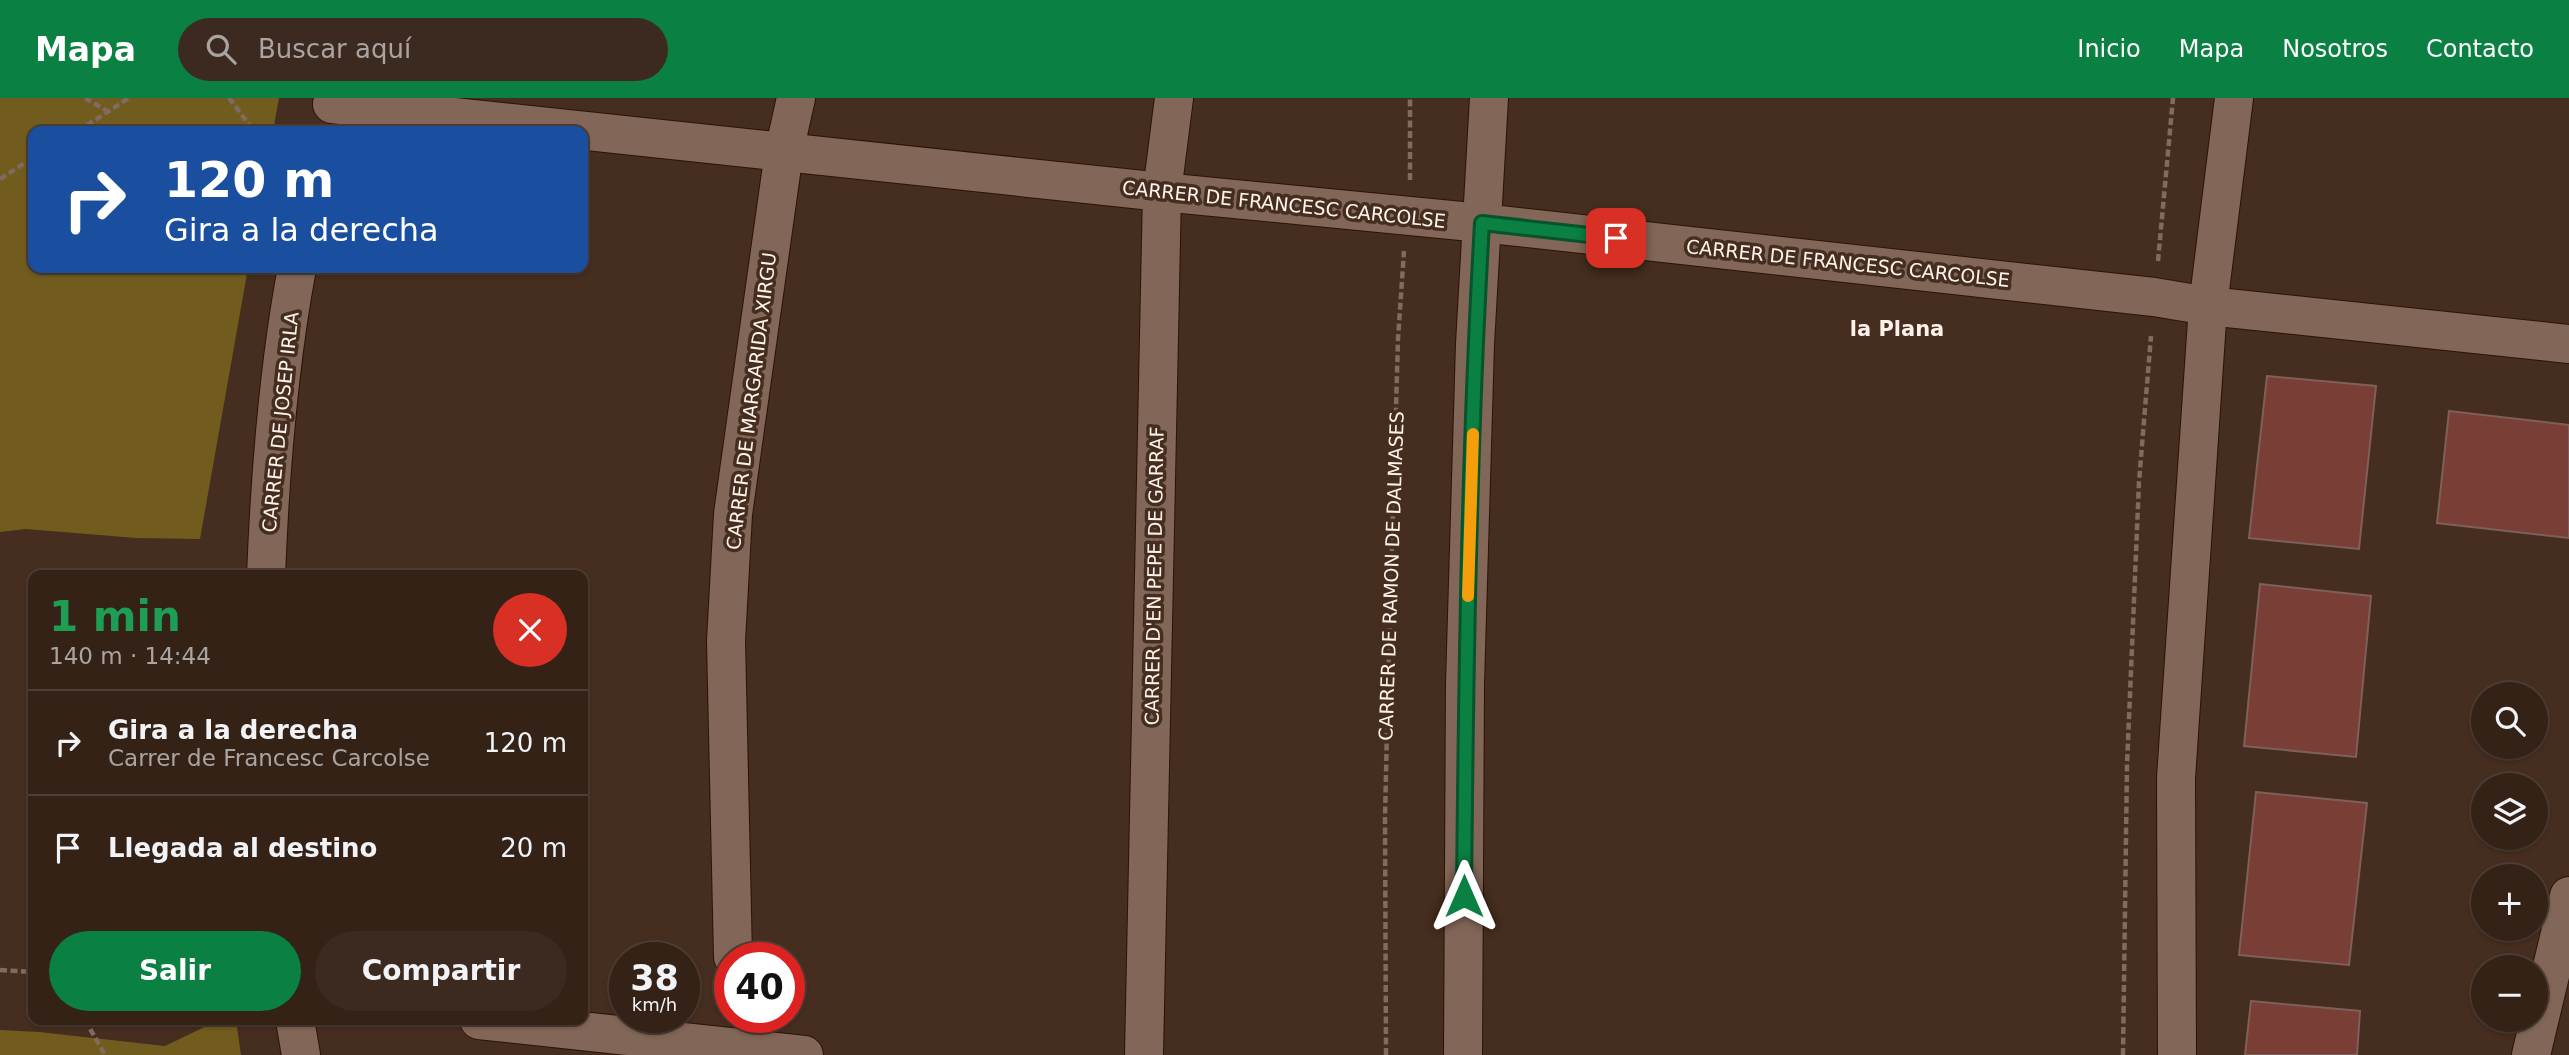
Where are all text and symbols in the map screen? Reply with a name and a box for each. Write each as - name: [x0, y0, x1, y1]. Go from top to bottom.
- search box: [178, 18, 668, 81]
- text: Mapa: [35, 30, 136, 69]
- icon: search: [202, 30, 240, 68]
- text: Buscar aquí: [258, 34, 411, 64]
- text: Inicio: [2077, 35, 2141, 63]
- text: Mapa: [2179, 35, 2244, 63]
- text: Nosotros: [2282, 35, 2388, 63]
- text: Contacto: [2426, 35, 2534, 63]
- text: 120 m: [164, 152, 334, 209]
- icon: right: [49, 154, 140, 245]
- street label: CARRER DE FRANCESC CARCOLSE: [1121, 176, 1447, 232]
- pin: [1586, 208, 1646, 268]
- text: Gira a la derecha: [164, 211, 439, 249]
- icon: arrive: [1597, 219, 1635, 257]
- street label: CARRER DE FRANCESC CARCOLSE: [1685, 235, 2011, 291]
- street label: CARRER DE MARGARIDA XIRGU: [722, 251, 780, 551]
- street label: CARRER DE JOSEP IRLA: [257, 311, 303, 533]
- district label: la Plana: [1850, 317, 1944, 341]
- street label: CARRER DE RAMON DE DALMASES: [1374, 411, 1408, 741]
- street label: CARRER D'EN PEPE DE GARRAF: [1140, 426, 1168, 726]
- text: 1 min: [49, 592, 181, 641]
- button: close: [493, 593, 567, 667]
- text: 140 m · 14:44: [49, 643, 211, 669]
- map controls: [2471, 682, 2548, 1032]
- button: search: [2471, 682, 2548, 759]
- text: Gira a la derecha: [108, 715, 358, 745]
- icon: right: [49, 724, 87, 762]
- text: 120 m: [484, 728, 567, 758]
- text: Carrer de Francesc Carcolse: [108, 745, 430, 771]
- button: layers: [2471, 773, 2548, 850]
- icon: arrive: [49, 829, 87, 867]
- text: Llegada al destino: [108, 833, 377, 863]
- text: 20 m: [500, 833, 567, 863]
- position arrow: [1427, 859, 1501, 933]
- button: +: [2471, 864, 2548, 941]
- button: Salir: [49, 931, 301, 1011]
- button: Compartir: [315, 931, 567, 1011]
- speed limit sign: 40: [714, 942, 805, 1033]
- button: −: [2471, 955, 2548, 1032]
- text: 38: [630, 958, 679, 998]
- text: km/h: [632, 994, 677, 1015]

